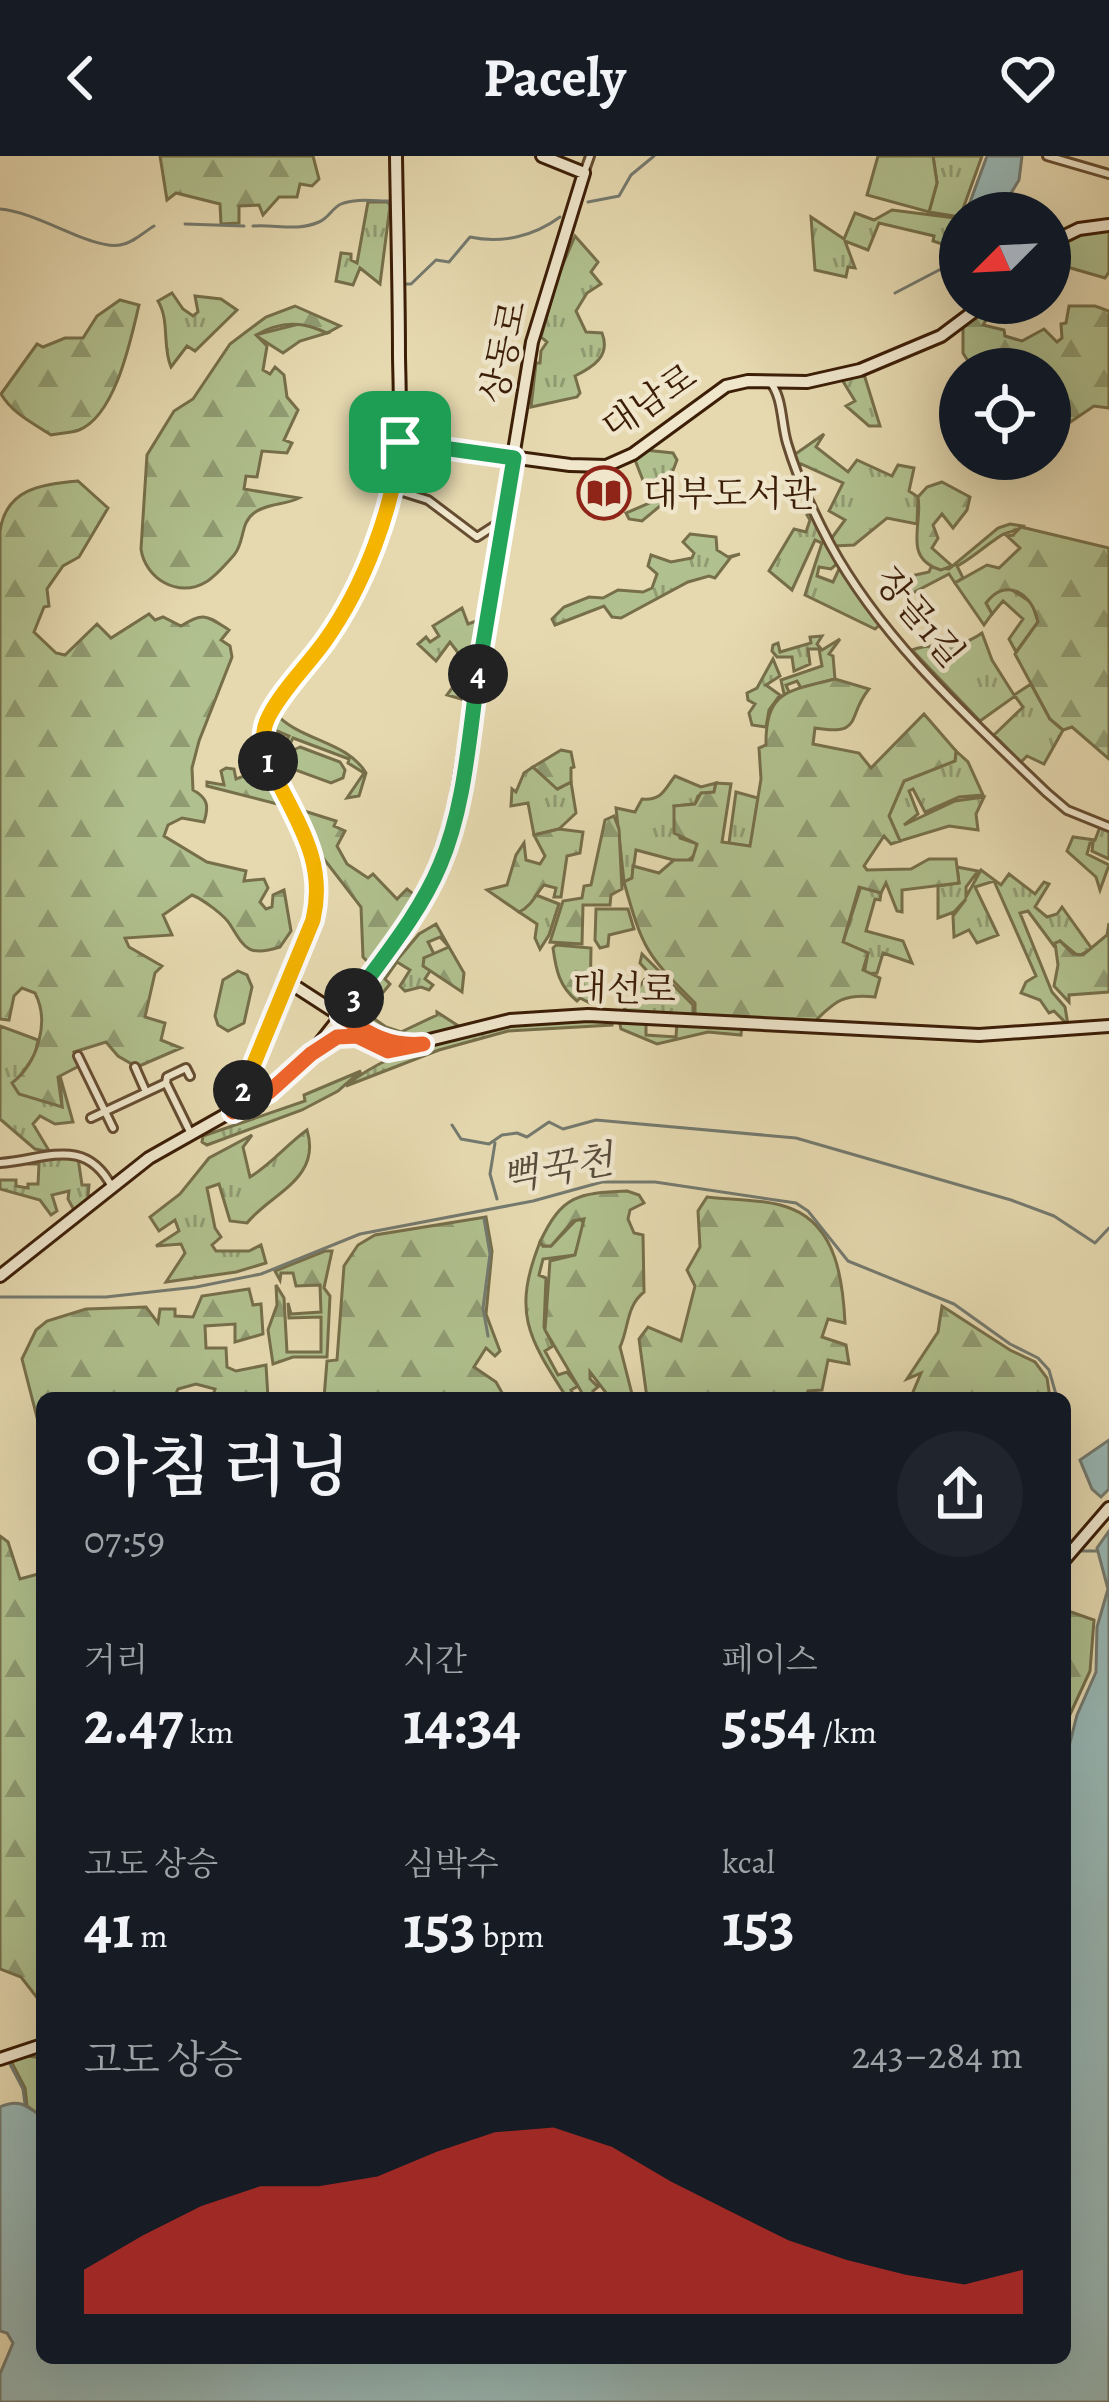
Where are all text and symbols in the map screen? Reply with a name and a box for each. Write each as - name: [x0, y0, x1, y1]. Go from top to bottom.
- text: Pacely: [483, 41, 626, 115]
- icon: back: [48, 45, 114, 111]
- icon: heart: [995, 45, 1061, 111]
- north arrow: [939, 192, 1071, 324]
- map controls: [939, 192, 1071, 480]
- street label: 상동로: [468, 296, 538, 408]
- button: locate: [939, 348, 1071, 480]
- street label: 대남로: [592, 351, 706, 450]
- pin: [349, 391, 451, 493]
- icon: arrive: [367, 409, 433, 475]
- library icon: 대부도서관: [576, 465, 632, 521]
- place label: 대부도서관: [643, 469, 817, 518]
- street label: 장골1길: [864, 557, 976, 677]
- pin: 4: [448, 644, 508, 704]
- text: 4: [470, 651, 486, 696]
- pin: 1: [238, 731, 298, 791]
- text: 1: [262, 738, 274, 783]
- street label: 대선로: [571, 962, 677, 1014]
- pin: 3: [324, 968, 384, 1028]
- text: 3: [347, 975, 361, 1020]
- pin: 2: [213, 1060, 273, 1120]
- text: 2: [235, 1067, 251, 1112]
- water label: 뻑꾹천: [497, 1132, 620, 1204]
- text: 아침 러닝: [84, 1423, 351, 1513]
- button: share: [897, 1431, 1023, 1557]
- text: 07:59: [84, 1513, 165, 1566]
- text: 거리: [84, 1637, 148, 1682]
- text: 시간: [403, 1637, 467, 1682]
- text: 페이스: [722, 1637, 818, 1682]
- text: 2.47: [84, 1682, 183, 1764]
- text: 14:34: [403, 1682, 521, 1764]
- text: 5:54: [722, 1682, 816, 1764]
- text: km: [183, 1709, 234, 1754]
- text: /km: [816, 1709, 877, 1754]
- text: kcal: [722, 1839, 775, 1884]
- text: 고도 상승: [84, 1841, 218, 1886]
- text: 심박수: [403, 1841, 499, 1886]
- text: 153: [722, 1884, 795, 1966]
- text: 41: [84, 1886, 134, 1968]
- text: 153: [403, 1886, 476, 1968]
- text: m: [134, 1913, 168, 1958]
- text: bpm: [476, 1913, 544, 1958]
- text: 243–284 m: [852, 2028, 1023, 2081]
- text: 고도 상승: [84, 2033, 242, 2086]

